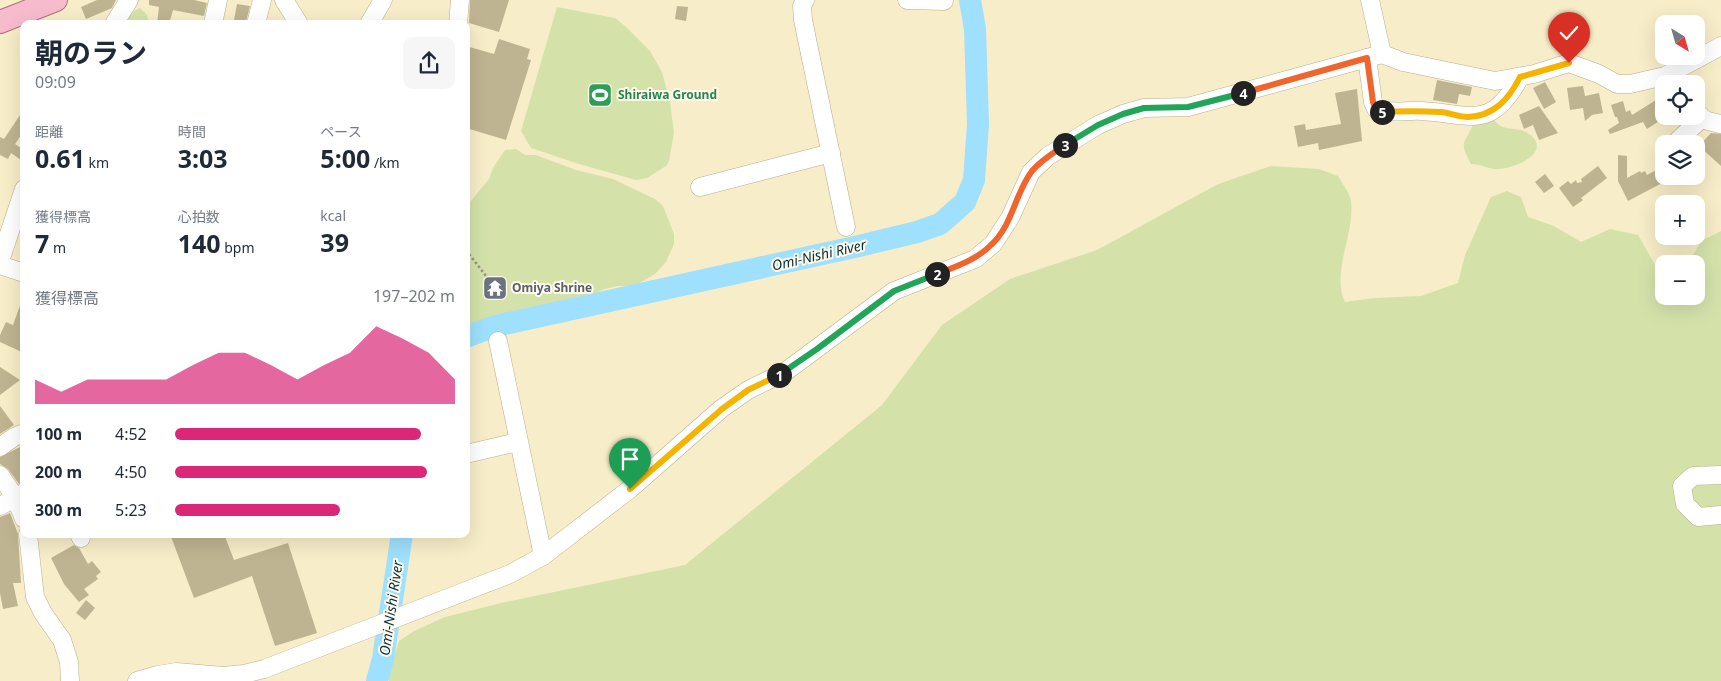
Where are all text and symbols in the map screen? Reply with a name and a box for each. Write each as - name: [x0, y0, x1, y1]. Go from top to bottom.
- pin: [1548, 12, 1590, 63]
- north arrow: [1655, 15, 1705, 65]
- map controls: [1655, 15, 1705, 305]
- icon: check: [1555, 19, 1583, 47]
- text: 朝のラン: [35, 33, 147, 71]
- button: share: [403, 37, 455, 89]
- text: 09:09: [35, 71, 76, 93]
- button: locate: [1655, 75, 1705, 125]
- pin: 4: [1230, 80, 1256, 106]
- sports icon: Shiraiwa Ground: [587, 82, 613, 108]
- text: 4: [1239, 84, 1248, 103]
- place label: Shiraiwa Ground: [618, 86, 717, 103]
- pin: 5: [1370, 100, 1394, 124]
- text: 5: [1378, 103, 1387, 122]
- text: 距離: [35, 122, 63, 141]
- text: 時間: [178, 122, 206, 141]
- text: ペース: [320, 122, 362, 141]
- pin: 3: [1052, 132, 1078, 158]
- button: layers: [1655, 135, 1705, 185]
- text: 3: [1061, 136, 1070, 155]
- text: 0.61: [35, 141, 85, 175]
- text: 3:03: [178, 141, 228, 175]
- text: 5:00: [320, 141, 370, 175]
- text: km: [85, 153, 109, 172]
- text: /km: [370, 153, 400, 172]
- button: +: [1655, 195, 1705, 245]
- text: kcal: [320, 206, 346, 225]
- text: 獲得標高: [35, 207, 91, 226]
- text: 心拍数: [178, 207, 220, 226]
- text: 39: [320, 225, 349, 259]
- text: 7: [35, 226, 49, 260]
- text: 140: [178, 226, 221, 260]
- water label: Omi-Nishi River: [770, 234, 868, 275]
- text: m: [49, 238, 66, 257]
- text: bpm: [221, 238, 255, 257]
- button: −: [1655, 255, 1705, 305]
- pin: 2: [924, 262, 950, 286]
- text: 2: [933, 265, 942, 284]
- temple icon: Omiya Shrine: [482, 275, 508, 301]
- place label: Omiya Shrine: [512, 279, 592, 296]
- text: 197–202 m: [373, 285, 455, 307]
- text: 獲得標高: [35, 287, 99, 309]
- pin: 1: [766, 362, 792, 388]
- text: 1: [775, 366, 784, 385]
- text: 100 m: [35, 423, 82, 445]
- text: 4:52: [115, 423, 147, 445]
- pin: [609, 438, 651, 489]
- icon: arrive: [616, 445, 644, 473]
- text: 200 m: [35, 461, 82, 483]
- text: 4:50: [115, 461, 147, 483]
- text: 300 m: [35, 499, 82, 521]
- text: 5:23: [115, 499, 147, 521]
- water label: Omi-Nishi River: [374, 559, 407, 657]

